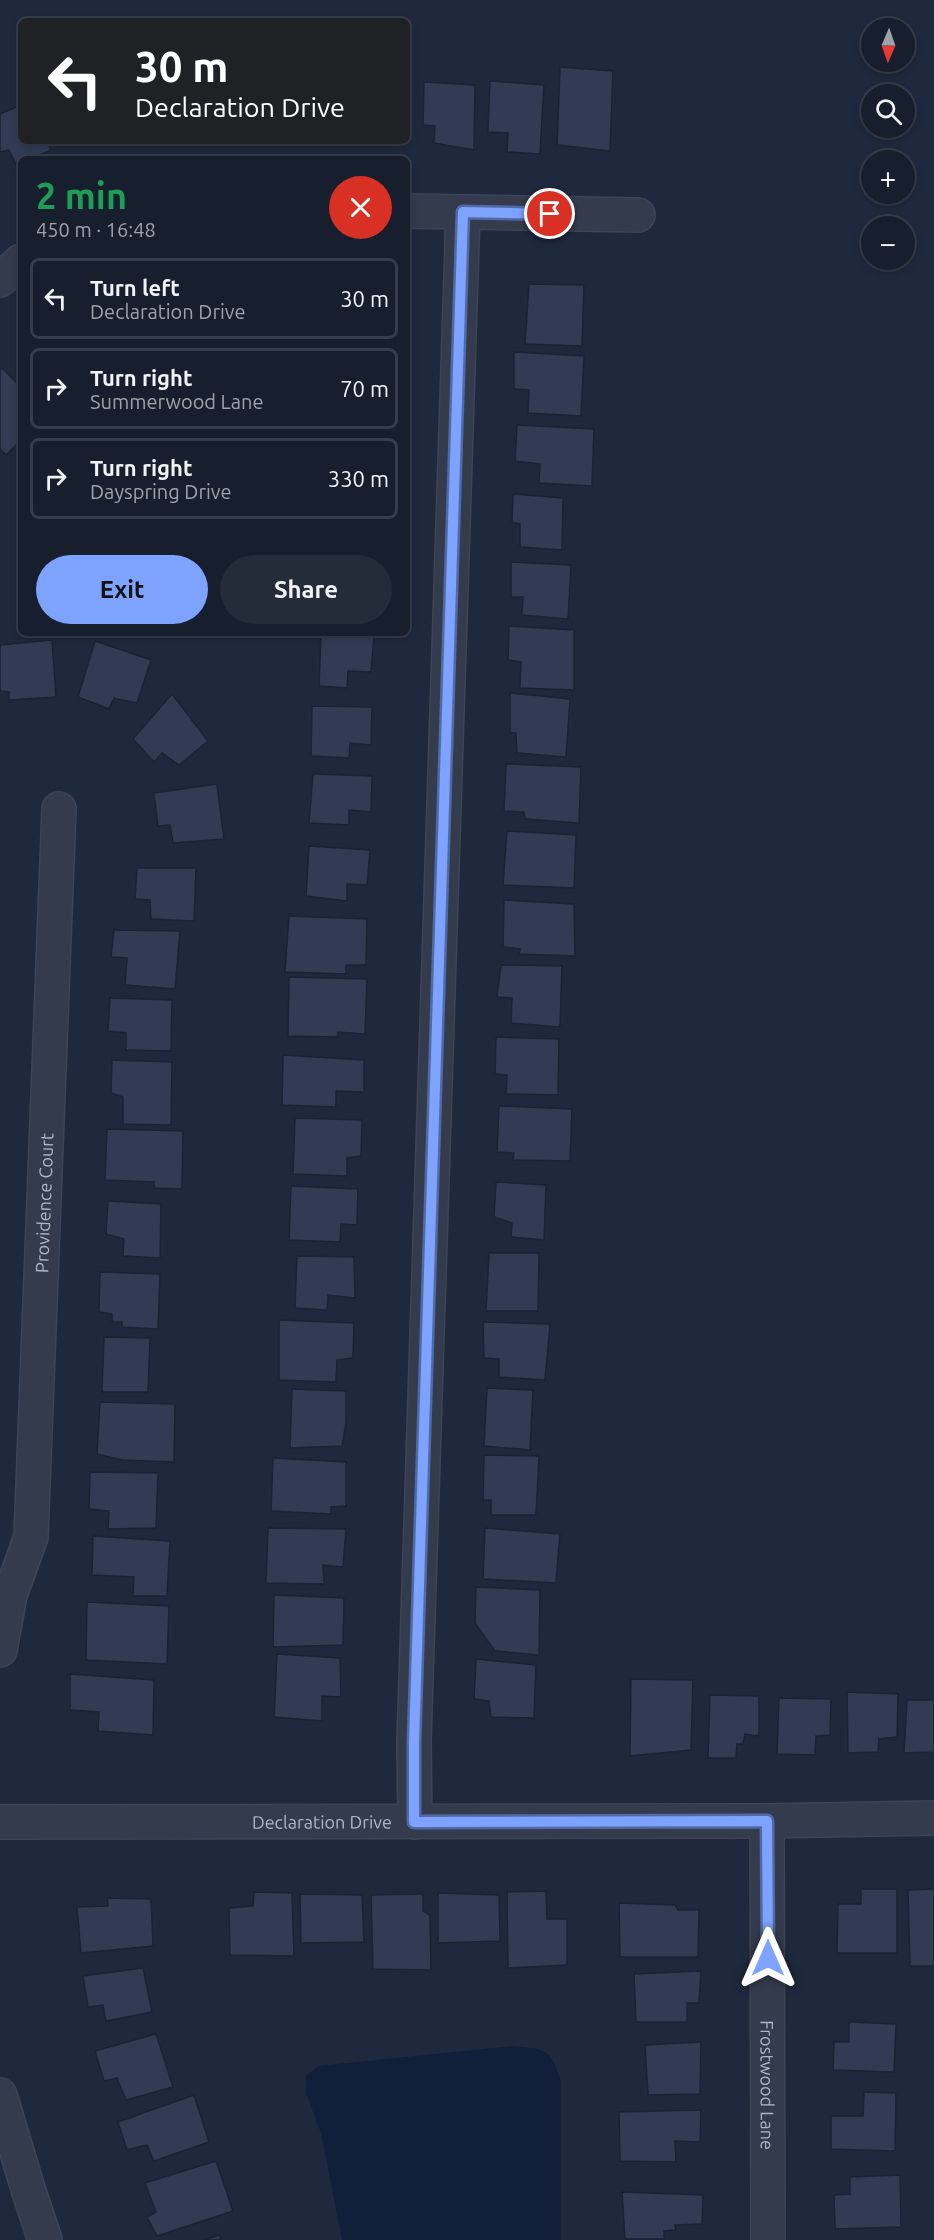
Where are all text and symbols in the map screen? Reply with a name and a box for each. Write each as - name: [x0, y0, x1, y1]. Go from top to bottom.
- north arrow: [861, 18, 915, 72]
- map controls: [861, 18, 915, 270]
- icon: left: [36, 42, 114, 120]
- text: 30 m: [135, 43, 229, 90]
- button: search: [861, 84, 915, 138]
- text: Declaration Drive: [135, 92, 345, 122]
- button: +: [861, 150, 915, 204]
- text: 2 min: [36, 175, 127, 216]
- button: close: [329, 176, 392, 239]
- pin: [524, 188, 575, 239]
- icon: arrive: [533, 197, 566, 230]
- button: −: [861, 216, 915, 270]
- text: 450 m · 16:48: [36, 218, 156, 241]
- text: Turn left: [90, 275, 180, 300]
- icon: left: [39, 282, 72, 315]
- text: 30 m: [340, 286, 389, 311]
- text: Declaration Drive: [90, 300, 246, 323]
- text: Turn right: [90, 365, 192, 390]
- icon: right: [39, 372, 72, 405]
- text: 70 m: [340, 376, 389, 401]
- text: Summerwood Lane: [90, 390, 264, 413]
- text: Turn right: [90, 455, 192, 480]
- icon: right: [39, 462, 72, 495]
- text: 330 m: [328, 466, 389, 491]
- text: Dayspring Drive: [90, 480, 232, 503]
- button: Exit: [36, 555, 208, 624]
- button: Share: [220, 555, 392, 624]
- street label: Providence Court: [31, 1132, 57, 1273]
- street label: Declaration Drive: [252, 1811, 392, 1832]
- position arrow: [736, 1926, 800, 1990]
- street label: Frostwood Lane: [757, 2020, 778, 2150]

